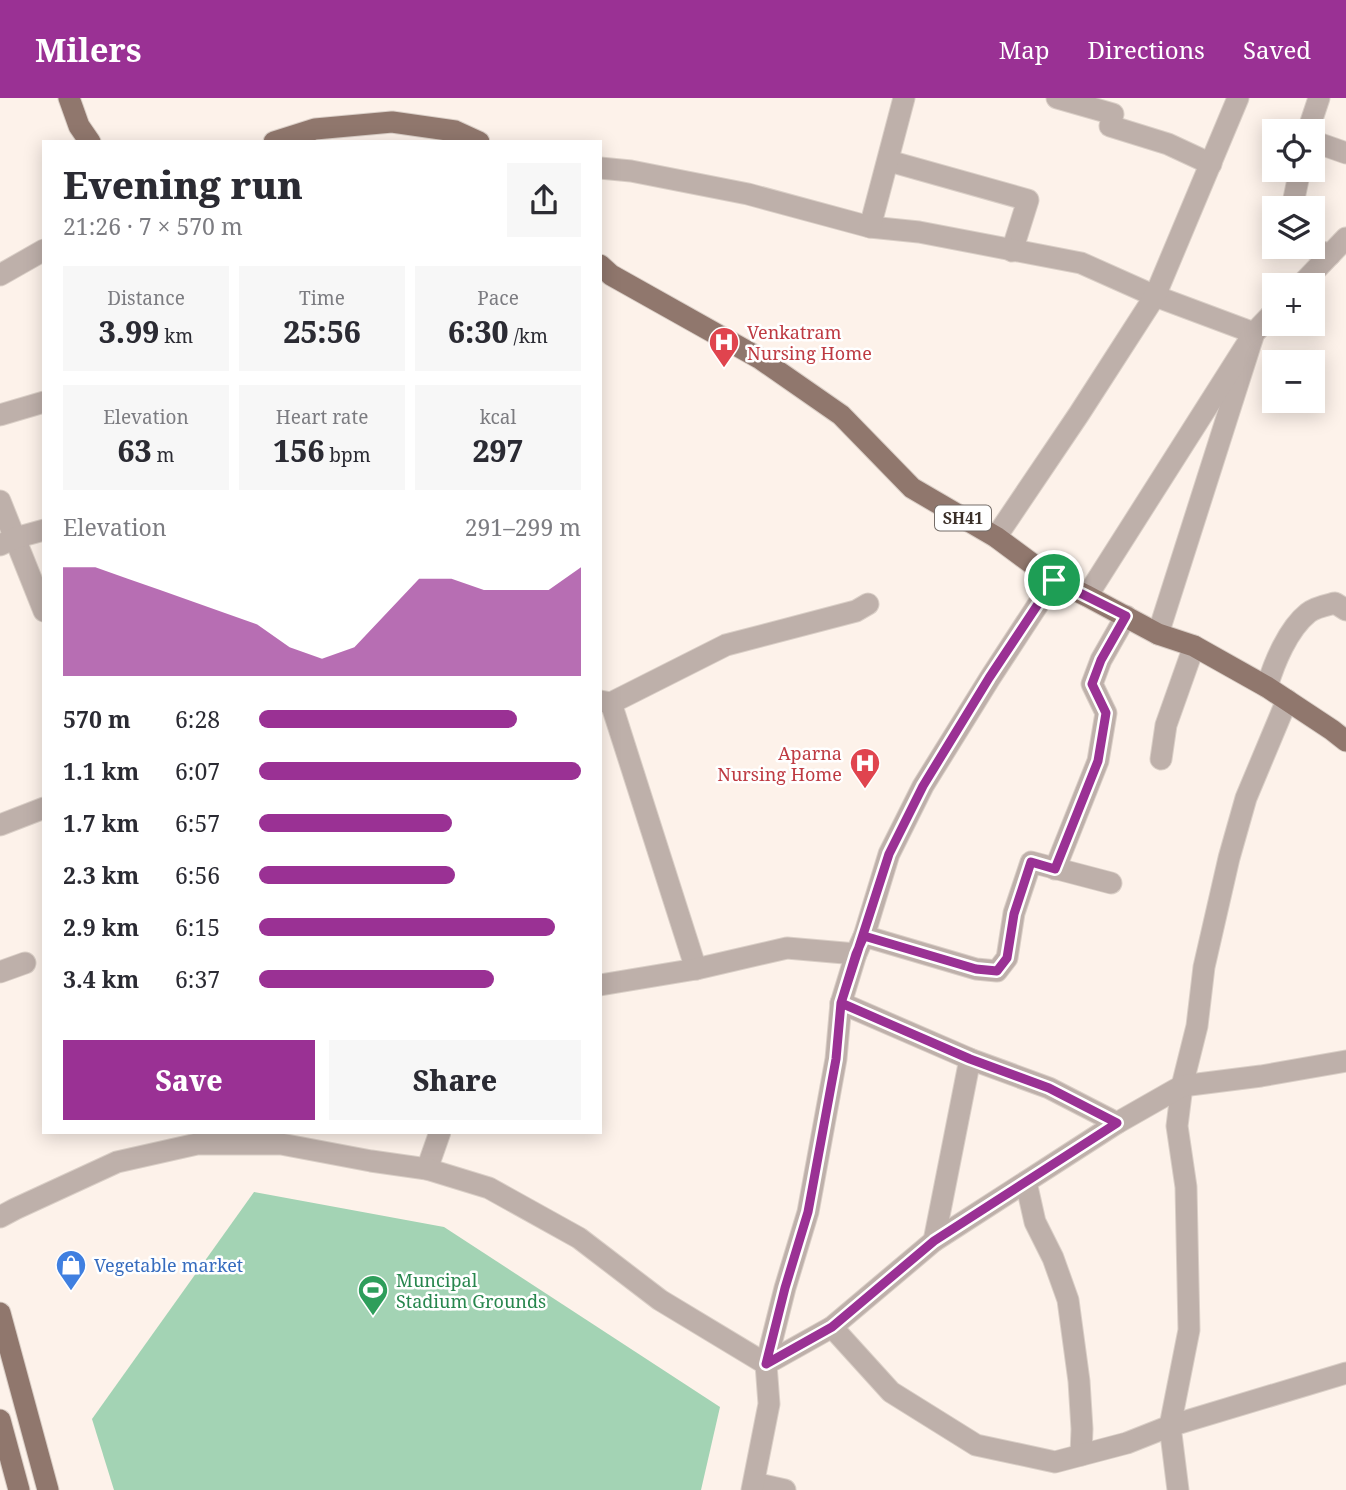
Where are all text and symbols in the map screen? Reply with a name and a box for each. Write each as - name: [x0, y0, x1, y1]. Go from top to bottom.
- text: Milers: [35, 27, 142, 72]
- text: Map: [999, 33, 1050, 66]
- text: Directions: [1088, 33, 1205, 66]
- text: Saved: [1243, 33, 1311, 66]
- map controls: [1262, 119, 1325, 413]
- button: locate: [1262, 119, 1325, 182]
- text: Evening run: [63, 158, 303, 210]
- button: share: [507, 163, 581, 237]
- button: layers: [1262, 196, 1325, 259]
- text: 21:26 · 7 × 570 m: [63, 210, 243, 242]
- button: +: [1262, 273, 1325, 336]
- text: Distance: [107, 285, 185, 311]
- text: Time: [299, 285, 345, 311]
- text: Pace: [477, 285, 519, 311]
- text: 3.99: [99, 311, 159, 352]
- text: 25:56: [283, 311, 361, 352]
- text: 6:30: [448, 311, 508, 352]
- place label: Venkatram Nursing Home: [747, 320, 872, 365]
- text: km: [159, 323, 193, 349]
- text: /km: [508, 323, 548, 349]
- hospital icon: Venkatram Nursing Home: [707, 325, 741, 369]
- button: −: [1262, 350, 1325, 413]
- text: Elevation: [103, 404, 189, 430]
- text: Heart rate: [276, 404, 368, 430]
- text: kcal: [480, 404, 516, 430]
- text: 63: [118, 430, 152, 471]
- text: 156: [273, 430, 324, 471]
- text: 297: [472, 430, 524, 471]
- text: m: [152, 442, 174, 468]
- text: bpm: [324, 442, 371, 468]
- road number: SH41: [935, 506, 991, 530]
- text: Elevation: [63, 511, 167, 543]
- text: 291–299 m: [465, 511, 581, 543]
- pin: [1024, 550, 1084, 610]
- icon: arrive: [1035, 561, 1073, 599]
- text: 570 m: [63, 703, 131, 735]
- text: 6:28: [175, 703, 220, 735]
- place label: Aparna Nursing Home: [717, 741, 842, 786]
- hospital icon: Aparna Nursing Home: [848, 746, 882, 790]
- text: 1.1 km: [63, 755, 139, 787]
- text: 6:07: [175, 755, 220, 787]
- text: 1.7 km: [63, 807, 139, 839]
- text: 6:57: [175, 807, 220, 839]
- text: 2.3 km: [63, 859, 139, 891]
- text: 6:56: [175, 859, 220, 891]
- text: 2.9 km: [63, 911, 139, 943]
- text: 6:15: [175, 911, 220, 943]
- text: 3.4 km: [63, 963, 139, 995]
- text: 6:37: [175, 963, 220, 995]
- button: Save: [63, 1040, 315, 1120]
- button: Share: [329, 1040, 581, 1120]
- shop icon: Vegetable market: [54, 1248, 88, 1292]
- place label: Vegetable market: [94, 1253, 243, 1277]
- place label: Muncipal Stadium Grounds: [396, 1268, 546, 1313]
- sports icon: Muncipal Stadium Grounds: [356, 1273, 390, 1317]

